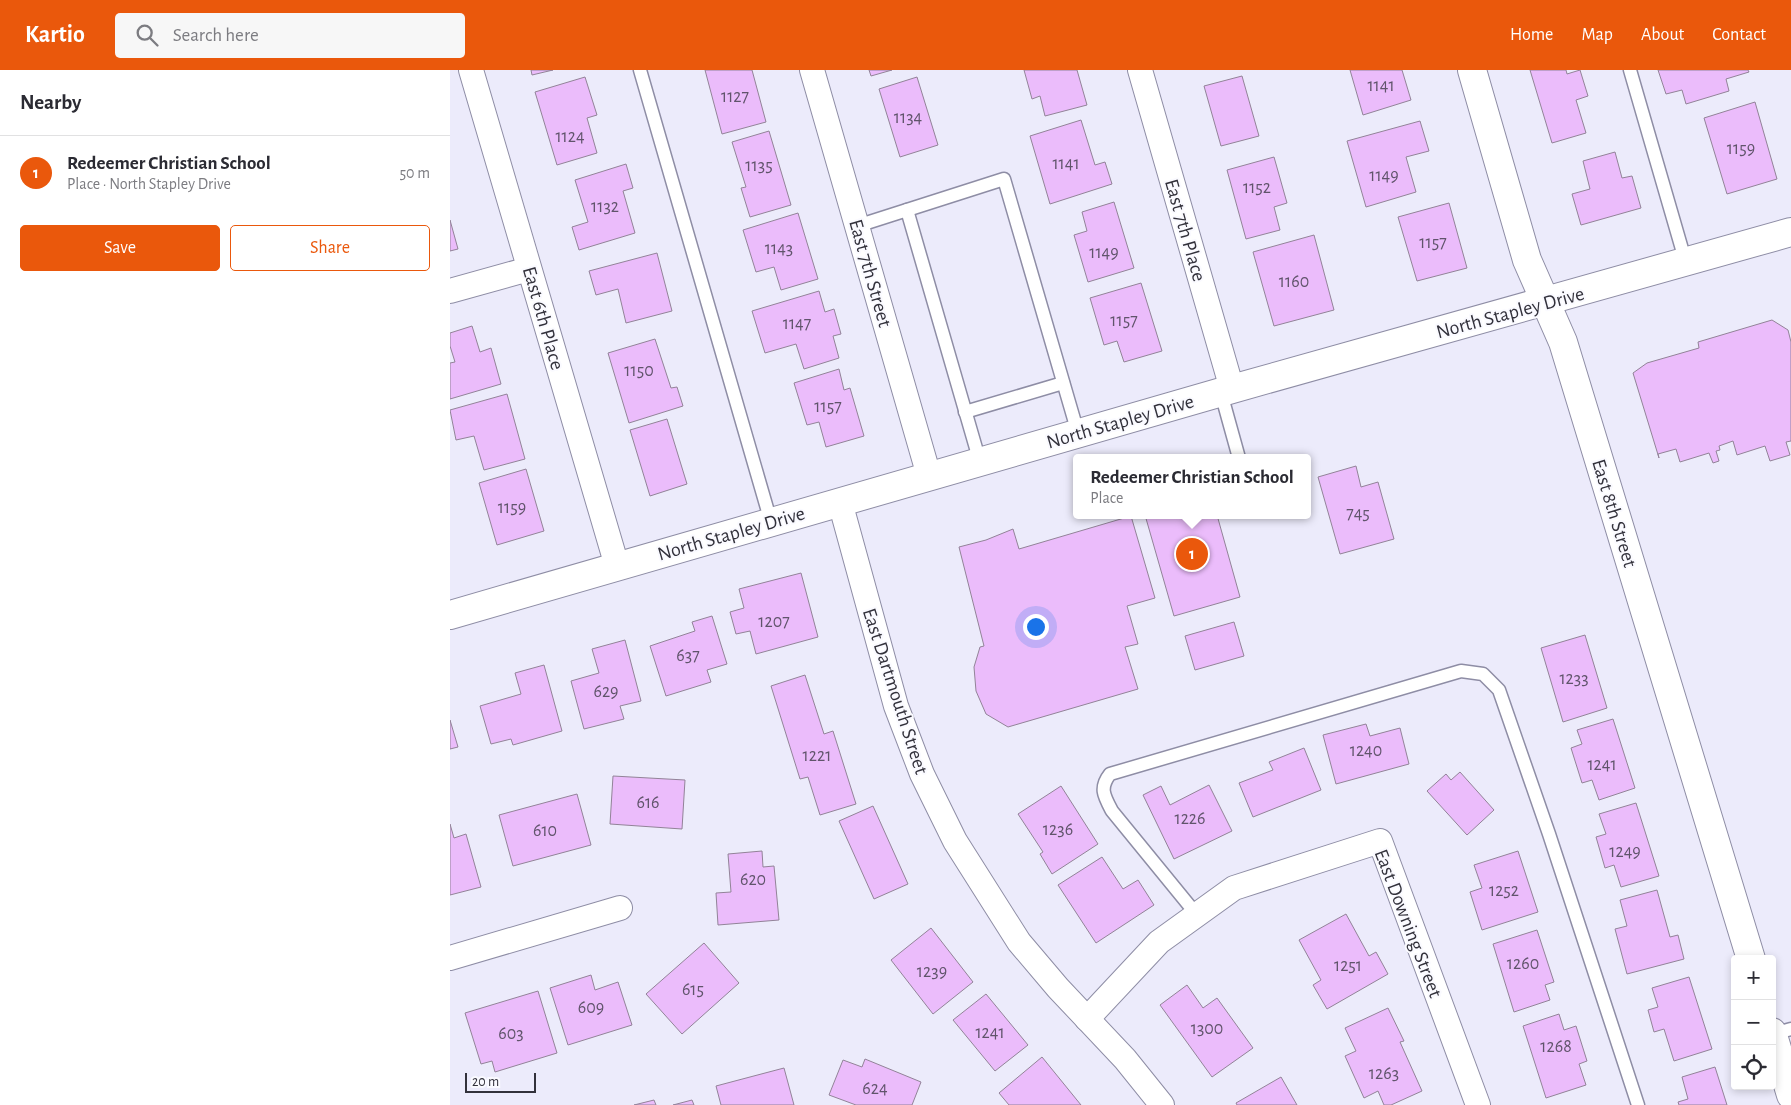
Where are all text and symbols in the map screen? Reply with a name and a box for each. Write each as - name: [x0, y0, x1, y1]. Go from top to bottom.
- search box: [115, 13, 465, 58]
- icon: search: [133, 21, 161, 49]
- text: Kartio: [25, 23, 85, 47]
- text: Search here: [173, 26, 259, 45]
- text: Home: [1510, 26, 1553, 44]
- text: Map: [1581, 26, 1613, 44]
- text: About: [1641, 26, 1684, 44]
- text: Contact: [1712, 26, 1766, 44]
- house number: 1141: [1367, 77, 1395, 95]
- house number: 1127: [721, 88, 749, 106]
- text: Nearby: [20, 92, 81, 113]
- house number: 1134: [894, 109, 923, 127]
- house number: 1124: [555, 128, 585, 146]
- house number: 1159: [1727, 140, 1755, 158]
- text: Redeemer Christian School: [67, 154, 271, 173]
- house number: 1141: [1052, 155, 1080, 173]
- house number: 1135: [745, 157, 773, 175]
- text: 1: [33, 165, 39, 181]
- text: 50 m: [399, 165, 430, 181]
- house number: 1149: [1369, 167, 1399, 185]
- text: Place · North Stapley Drive: [67, 176, 231, 192]
- street label: East 7th Place: [1161, 177, 1209, 284]
- house number: 1152: [1243, 179, 1271, 197]
- house number: 1132: [591, 198, 619, 216]
- street label: East 7th Street: [845, 217, 895, 330]
- button: Save: [20, 225, 220, 271]
- button: Share: [230, 225, 430, 271]
- house number: 1157: [1419, 234, 1447, 252]
- house number: 1143: [765, 240, 793, 258]
- house number: 1149: [1089, 244, 1119, 262]
- street label: East 6th Place: [519, 264, 567, 372]
- house number: 1160: [1279, 273, 1309, 291]
- street label: North Stapley Drive: [1434, 284, 1586, 342]
- house number: 1157: [1110, 312, 1138, 330]
- house number: 1147: [783, 315, 811, 333]
- house number: 1150: [624, 362, 654, 380]
- street label: North Stapley Drive: [1044, 391, 1196, 453]
- house number: 1157: [814, 398, 842, 416]
- popup: [1073, 454, 1311, 519]
- street label: East 8th Street: [1588, 457, 1640, 570]
- text: Redeemer Christian School: [1090, 468, 1294, 487]
- text: Place: [1090, 490, 1123, 506]
- house number: 1159: [498, 499, 526, 517]
- street label: North Stapley Drive: [655, 503, 807, 565]
- house number: 745: [1346, 505, 1370, 523]
- pin: 1: [1176, 535, 1208, 573]
- street label: East Dartmouth Street: [859, 606, 932, 778]
- house number: 1207: [758, 613, 790, 631]
- your location: [1023, 614, 1049, 640]
- house number: 637: [676, 647, 700, 665]
- house number: 1233: [1559, 670, 1589, 688]
- house number: 629: [593, 683, 619, 701]
- house number: 1240: [1350, 742, 1382, 760]
- house number: 1221: [803, 747, 831, 765]
- house number: 1241: [1587, 756, 1617, 774]
- house number: 616: [636, 794, 660, 812]
- house number: 1226: [1174, 810, 1206, 828]
- house number: 1236: [1043, 821, 1073, 839]
- house number: 610: [533, 822, 557, 840]
- house number: 1249: [1609, 843, 1641, 861]
- street label: East Downing Street: [1371, 846, 1446, 1001]
- house number: 620: [740, 871, 766, 889]
- house number: 1252: [1489, 882, 1519, 900]
- house number: 1260: [1507, 955, 1539, 973]
- map controls: [1731, 955, 1776, 1090]
- button: +: [1731, 955, 1776, 1000]
- house number: 1251: [1334, 957, 1362, 975]
- house number: 1239: [917, 963, 947, 981]
- house number: 615: [682, 981, 704, 999]
- house number: 609: [578, 999, 604, 1017]
- button: −: [1731, 1000, 1776, 1045]
- house number: 1300: [1191, 1020, 1223, 1038]
- house number: 1241: [975, 1024, 1005, 1042]
- house number: 603: [498, 1025, 524, 1043]
- house number: 1268: [1540, 1038, 1572, 1056]
- button: locate: [1731, 1045, 1776, 1090]
- house number: 1263: [1369, 1065, 1399, 1083]
- scale bar: [465, 1070, 536, 1093]
- text: 20 m: [472, 1075, 499, 1089]
- house number: 624: [862, 1080, 888, 1098]

